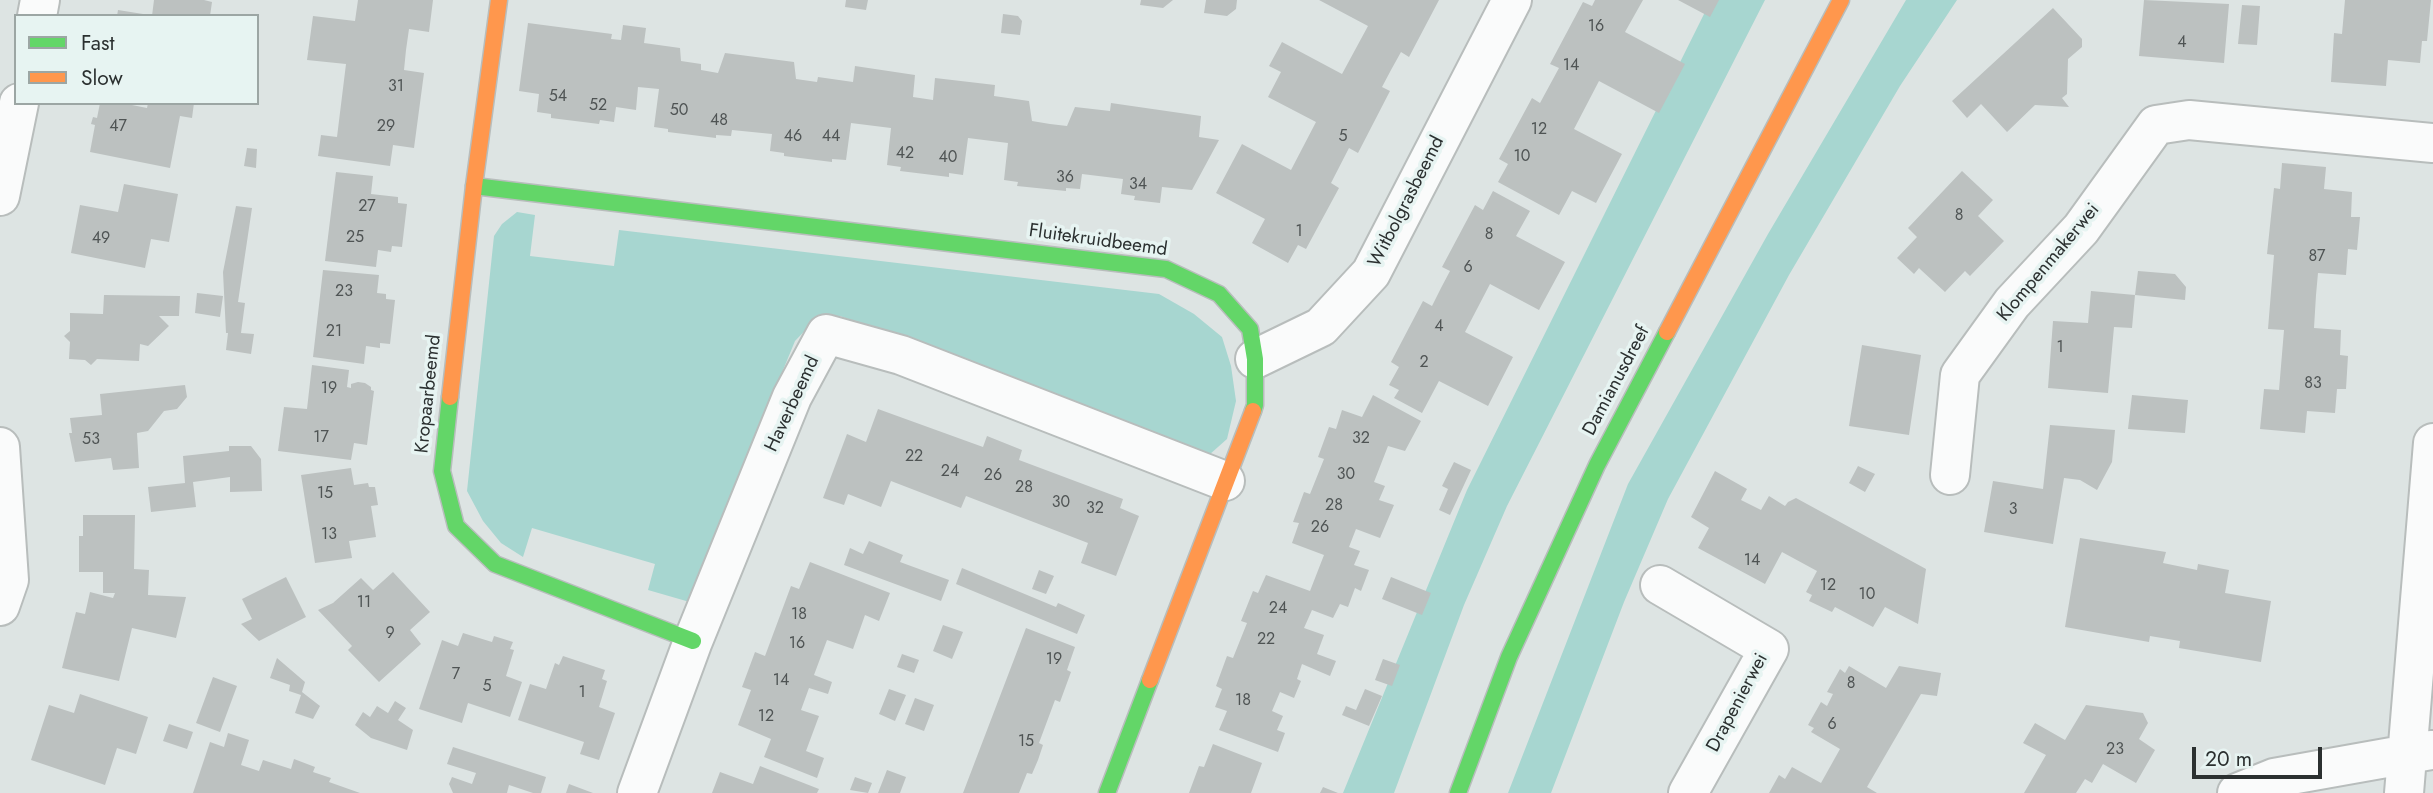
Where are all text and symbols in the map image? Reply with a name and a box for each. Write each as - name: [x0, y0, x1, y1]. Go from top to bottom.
- legend: [14, 14, 259, 105]
- house number: 16: [1588, 17, 1604, 37]
- text: Fast: [81, 28, 114, 58]
- house number: 4: [2177, 33, 2187, 53]
- house number: 14: [1563, 56, 1579, 76]
- text: Slow: [81, 63, 123, 93]
- house number: 31: [388, 77, 404, 97]
- house number: 54: [549, 87, 567, 107]
- house number: 52: [589, 96, 607, 116]
- house number: 50: [670, 101, 688, 121]
- house number: 48: [710, 111, 728, 131]
- house number: 47: [109, 117, 127, 137]
- house number: 29: [377, 117, 395, 137]
- house number: 12: [1531, 120, 1547, 140]
- house number: 46: [784, 127, 802, 147]
- house number: 44: [822, 127, 840, 147]
- house number: 5: [1338, 127, 1348, 147]
- street label: Witbolgrasbeemd: [1364, 133, 1450, 271]
- house number: 42: [896, 144, 914, 164]
- house number: 10: [1514, 147, 1530, 167]
- house number: 40: [939, 148, 957, 168]
- house number: 36: [1056, 168, 1074, 188]
- house number: 34: [1129, 175, 1147, 195]
- house number: 27: [358, 197, 376, 217]
- street label: Klompenmakerwei: [1993, 199, 2105, 327]
- house number: 8: [1955, 206, 1963, 226]
- street label: Fluitekruidbeemd: [1027, 220, 1169, 262]
- house number: 1: [1295, 222, 1303, 242]
- house number: 8: [1485, 225, 1493, 245]
- house number: 25: [346, 228, 364, 248]
- house number: 49: [92, 229, 110, 249]
- house number: 87: [2309, 247, 2325, 267]
- house number: 6: [1463, 258, 1473, 278]
- house number: 23: [335, 282, 353, 302]
- house number: 4: [1434, 317, 1444, 337]
- house number: 21: [326, 322, 342, 342]
- street label: Damianusdreef: [1579, 322, 1655, 440]
- street label: Kropaarbeemd: [411, 334, 447, 454]
- house number: 1: [2056, 338, 2064, 358]
- street label: Haverbeemd: [761, 352, 825, 456]
- house number: 2: [1419, 353, 1429, 373]
- house number: 83: [2304, 374, 2322, 394]
- house number: 19: [321, 379, 337, 399]
- house number: 17: [313, 428, 329, 448]
- house number: 32: [1352, 429, 1370, 449]
- house number: 53: [82, 430, 100, 450]
- house number: 22: [905, 447, 923, 467]
- house number: 24: [941, 462, 959, 482]
- house number: 30: [1337, 465, 1355, 485]
- house number: 26: [984, 466, 1002, 486]
- house number: 28: [1015, 478, 1033, 498]
- house number: 15: [317, 484, 333, 504]
- house number: 30: [1052, 493, 1070, 513]
- house number: 28: [1325, 496, 1343, 516]
- house number: 32: [1086, 499, 1104, 519]
- house number: 3: [2009, 500, 2017, 520]
- house number: 26: [1311, 518, 1329, 538]
- house number: 13: [321, 525, 337, 545]
- house number: 14: [1744, 551, 1760, 571]
- house number: 12: [1820, 576, 1836, 596]
- house number: 10: [1859, 585, 1875, 605]
- house number: 11: [357, 593, 371, 613]
- house number: 24: [1269, 599, 1287, 619]
- house number: 18: [791, 605, 807, 625]
- house number: 9: [385, 624, 395, 644]
- house number: 22: [1257, 630, 1275, 650]
- house number: 16: [789, 634, 805, 654]
- house number: 19: [1046, 650, 1062, 670]
- street label: Drapenierwei: [1703, 650, 1773, 756]
- house number: 7: [452, 665, 460, 685]
- house number: 14: [773, 671, 789, 691]
- house number: 8: [1847, 674, 1855, 694]
- house number: 5: [482, 677, 492, 697]
- house number: 1: [578, 683, 586, 703]
- house number: 18: [1235, 691, 1251, 711]
- house number: 12: [758, 707, 774, 727]
- house number: 6: [1827, 715, 1837, 735]
- house number: 15: [1018, 732, 1034, 752]
- scale bar: [2195, 734, 2324, 778]
- house number: 23: [2106, 740, 2124, 760]
- text: 20 m: [2205, 744, 2252, 774]

